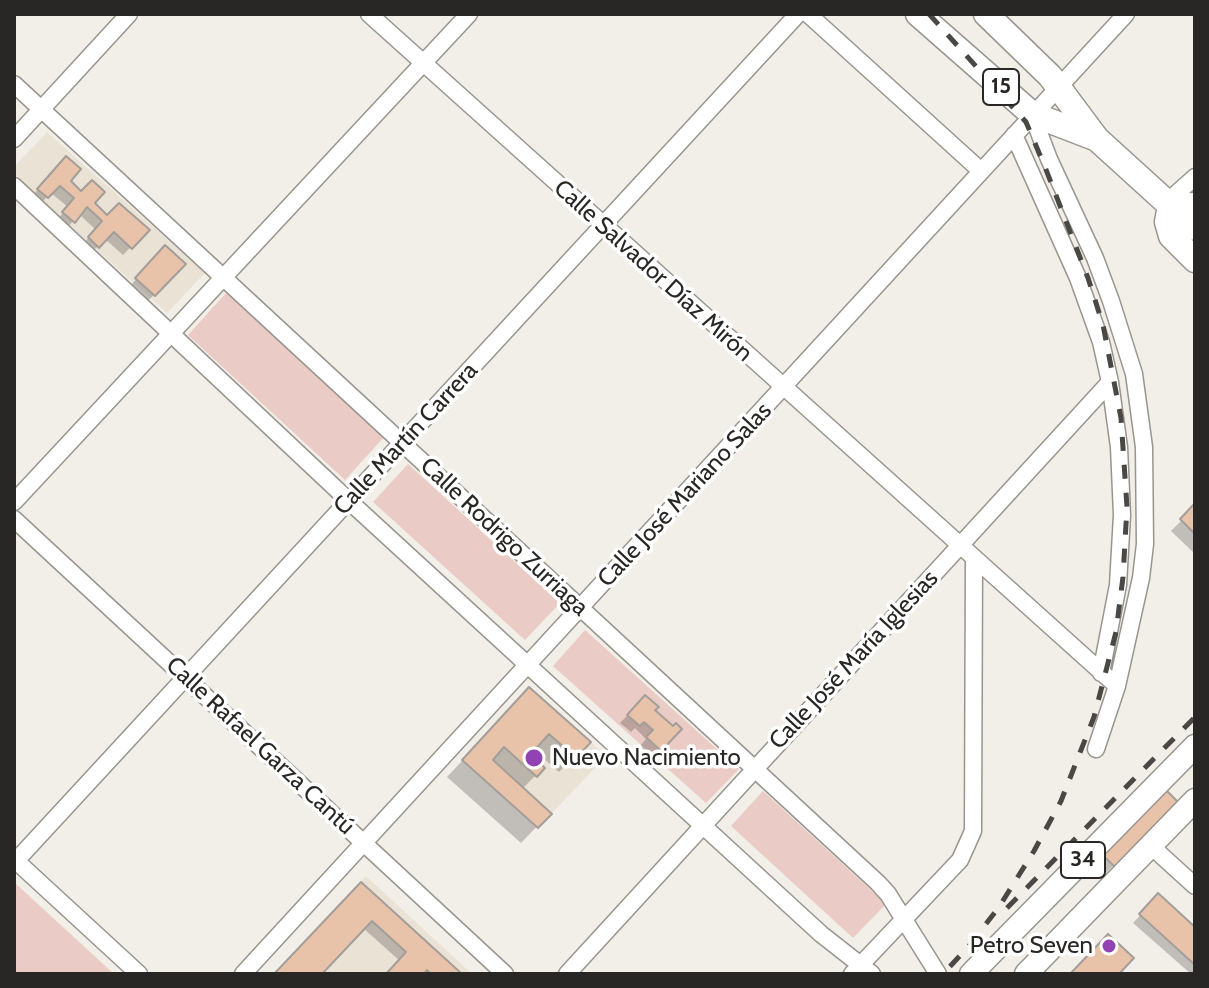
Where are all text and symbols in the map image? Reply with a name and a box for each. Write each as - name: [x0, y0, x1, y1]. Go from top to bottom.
- road number: 15: [983, 69, 1019, 105]
- street label: Calle Salvador Díaz Mirón: [548, 174, 758, 368]
- street label: Calle Martín Carrera: [328, 357, 484, 521]
- street label: Calle José Mariano Salas: [592, 397, 778, 593]
- street label: Calle Rodrigo Zurriaga: [414, 452, 594, 622]
- street label: Calle José María Iglesias: [764, 565, 944, 755]
- street label: Calle Rafael Garza Cantú: [160, 651, 360, 841]
- place label: Nuevo Nacimiento: [552, 744, 741, 772]
- marker: Nuevo Nacimiento: [523, 747, 545, 769]
- road number: 34: [1061, 842, 1105, 878]
- place label: Petro Seven: [970, 932, 1093, 960]
- marker: Petro Seven: [1100, 937, 1118, 955]

